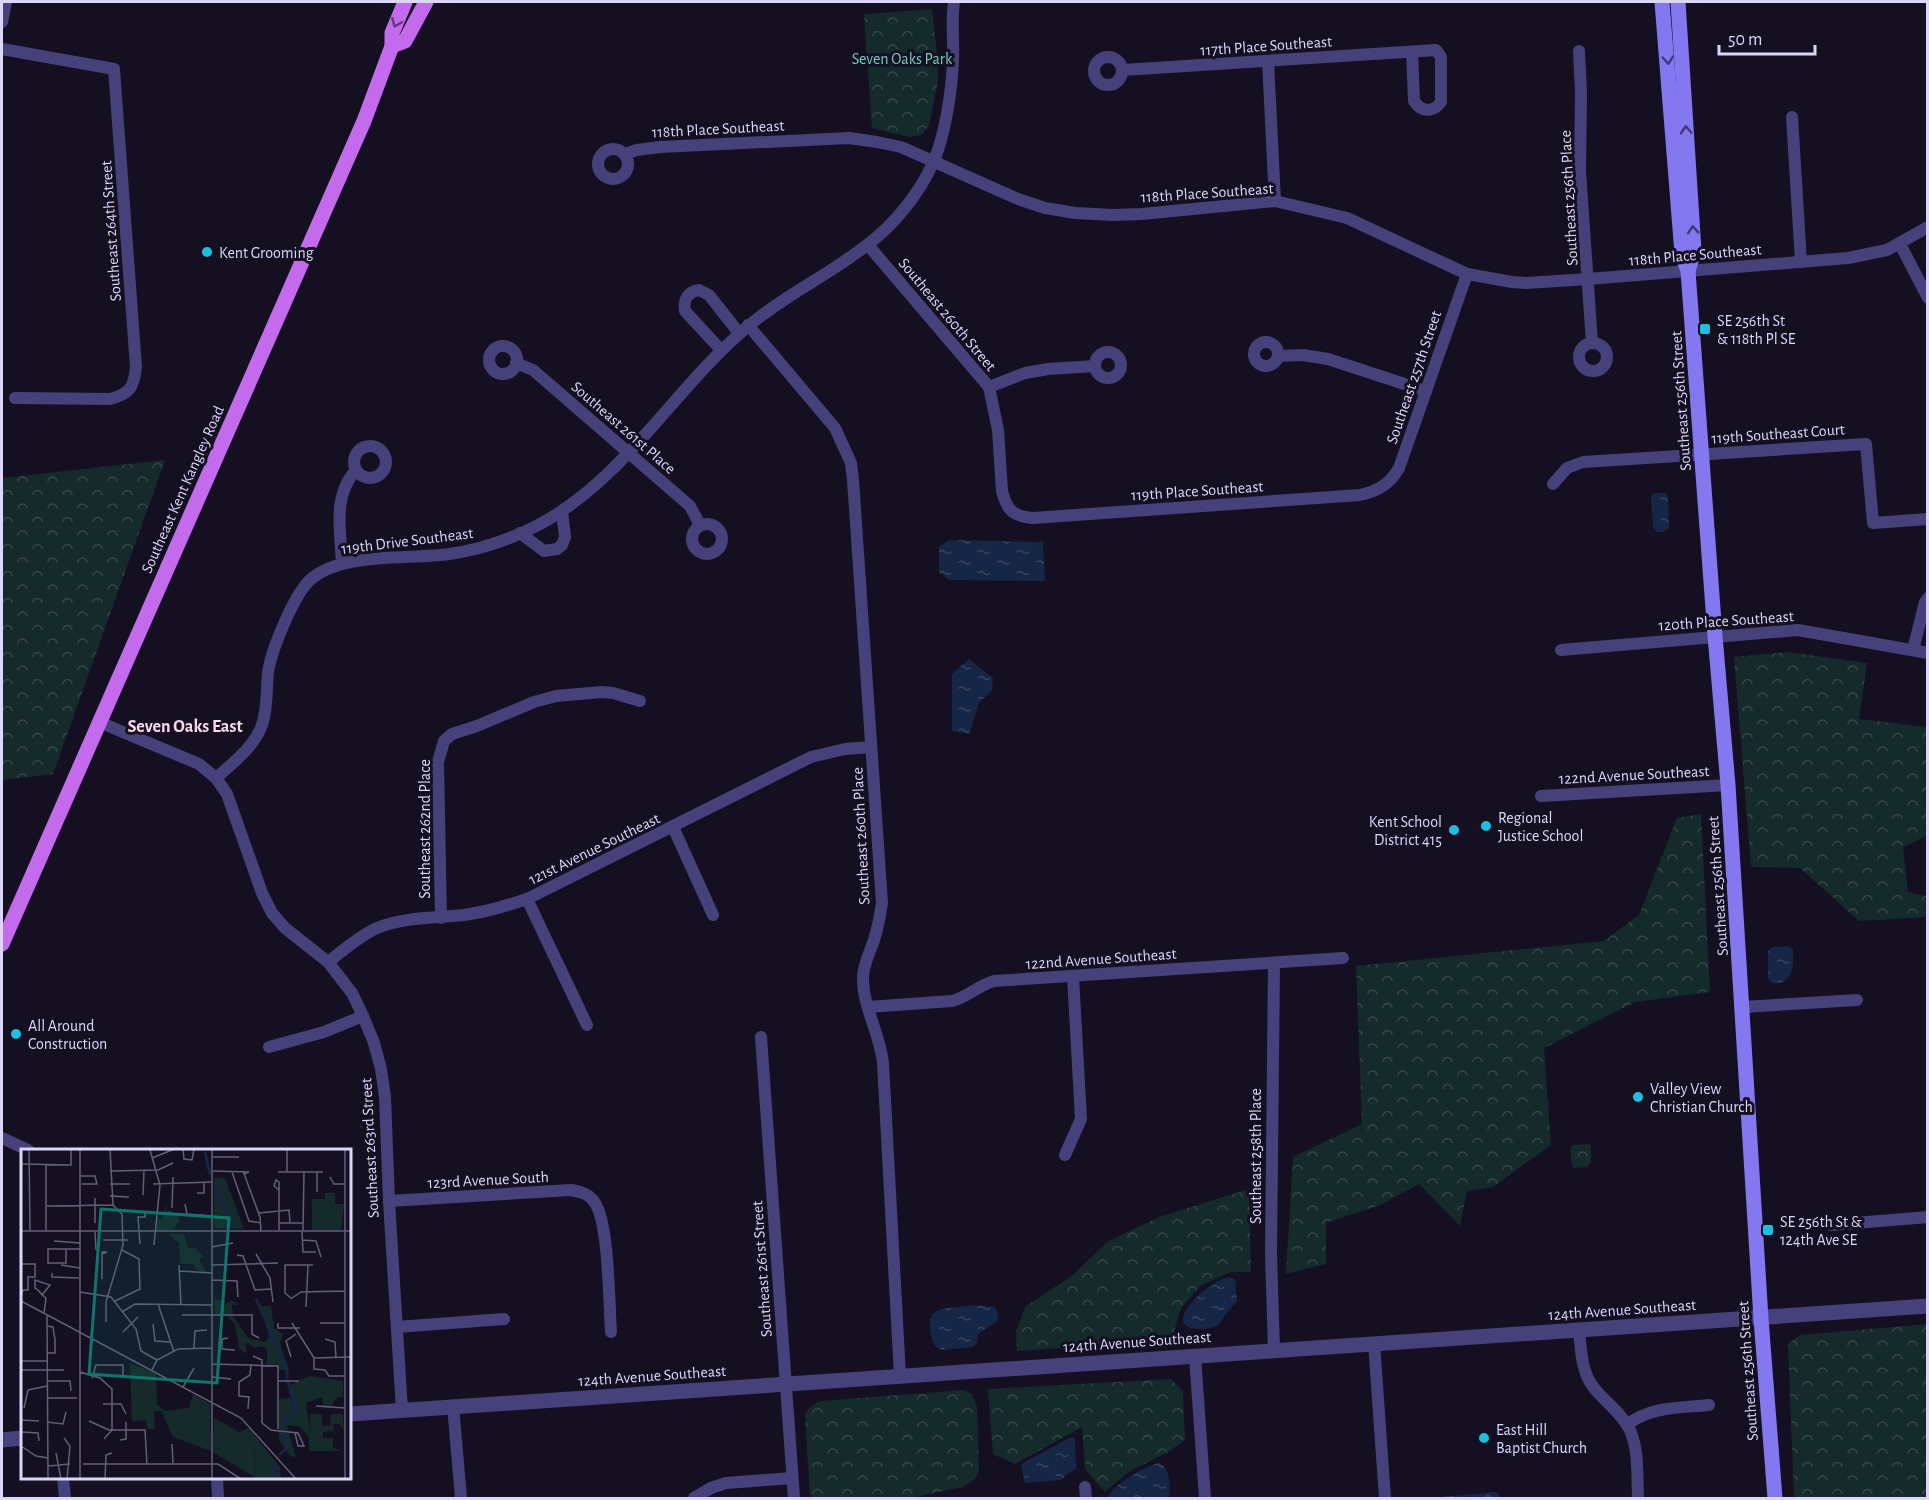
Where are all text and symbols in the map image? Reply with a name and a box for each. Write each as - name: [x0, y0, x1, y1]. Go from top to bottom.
- one-way arrow: [391, 17, 403, 28]
- scale bar: [1719, 18, 1815, 56]
- text: 50 m: [1728, 31, 1762, 49]
- street label: 117th Place Southeast: [1200, 33, 1332, 59]
- park label: Seven Oaks Park: [852, 51, 953, 67]
- one-way arrow: [1661, 55, 1674, 64]
- street label: 118th Place Southeast: [651, 118, 785, 140]
- one-way arrow: [1680, 125, 1693, 134]
- street label: Southeast 256th Place: [1557, 130, 1581, 266]
- street label: Southeast 264th Street: [98, 160, 124, 302]
- street label: 118th Place Southeast: [1140, 180, 1274, 206]
- one-way arrow: [1687, 226, 1700, 235]
- street label: 118th Place Southeast: [1628, 241, 1762, 269]
- marker: Kent Grooming: [200, 245, 214, 259]
- place label: Kent Grooming: [219, 245, 314, 261]
- street label: Southeast 260th Street: [895, 255, 999, 374]
- street label: Southeast 257th Street: [1384, 309, 1444, 446]
- place label: SE 256th St & 118th Pl SE: [1717, 313, 1796, 347]
- marker: SE 256th St & 118th Pl SE: [1698, 322, 1712, 336]
- street label: Southeast 256th Street: [1668, 330, 1694, 471]
- street label: Southeast 261st Place: [568, 378, 679, 477]
- street label: Southeast Kent Kangley Road: [139, 403, 228, 576]
- street label: 119th Southeast Court: [1711, 421, 1845, 447]
- street label: 119th Place Southeast: [1130, 478, 1264, 504]
- street label: 119th Drive Southeast: [340, 525, 474, 557]
- street label: 120th Place Southeast: [1658, 608, 1794, 634]
- district label: Seven Oaks East: [128, 718, 242, 736]
- street label: Southeast 262nd Place: [417, 759, 433, 899]
- street label: 122nd Avenue Southeast: [1558, 763, 1710, 787]
- street label: Southeast 260th Place: [849, 767, 873, 905]
- street label: 121st Avenue Southeast: [526, 810, 663, 888]
- place label: Regional Justice School: [1498, 810, 1583, 844]
- place label: Kent School District 415: [1369, 814, 1442, 848]
- street label: Southeast 256th Street: [1705, 815, 1731, 956]
- marker: Regional Justice School: [1479, 819, 1493, 833]
- marker: Kent School District 415: [1447, 823, 1461, 837]
- street label: 122nd Avenue Southeast: [1025, 946, 1177, 972]
- place label: All Around Construction: [28, 1018, 107, 1052]
- marker: All Around Construction: [9, 1027, 23, 1041]
- street label: Southeast 263rd Street: [358, 1078, 382, 1218]
- place label: Valley View Christian Church: [1650, 1081, 1753, 1115]
- street label: Southeast 258th Place: [1248, 1088, 1264, 1224]
- marker: Valley View Christian Church: [1631, 1090, 1645, 1104]
- inset map: [21, 1149, 351, 1479]
- street label: 123rd Avenue South: [427, 1169, 549, 1191]
- street label: Southeast 261st Street: [749, 1200, 775, 1338]
- place label: SE 256th St & 124th Ave SE: [1780, 1214, 1862, 1248]
- marker: SE 256th St & 124th Ave SE: [1761, 1223, 1775, 1237]
- street label: 124th Avenue Southeast: [1548, 1297, 1697, 1323]
- street label: Southeast 256th Street: [1735, 1300, 1761, 1441]
- street label: 124th Avenue Southeast: [1063, 1329, 1212, 1355]
- street label: 124th Avenue Southeast: [578, 1363, 727, 1389]
- place label: East Hill Baptist Church: [1496, 1422, 1587, 1456]
- marker: East Hill Baptist Church: [1477, 1431, 1491, 1445]

